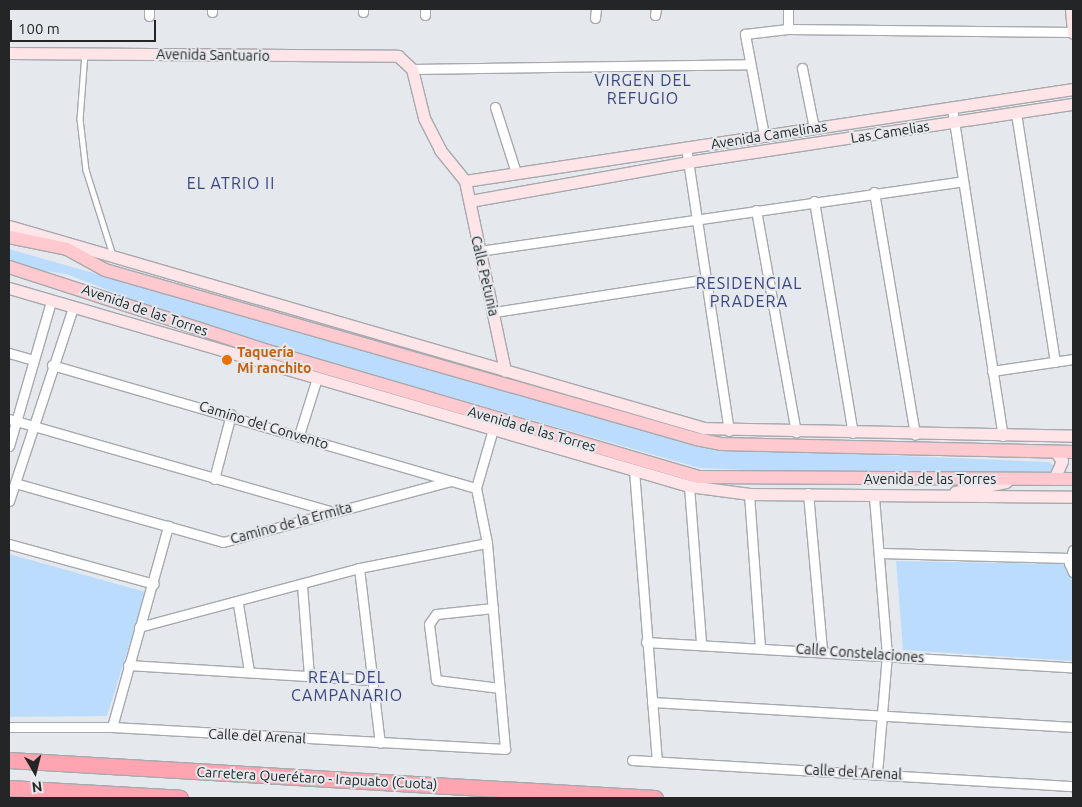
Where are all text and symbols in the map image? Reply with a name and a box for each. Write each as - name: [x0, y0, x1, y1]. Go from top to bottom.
- scale bar: [12, 10, 159, 42]
- text: 100 m: [18, 20, 60, 37]
- street label: Avenida Santuario: [156, 46, 270, 64]
- district label: VIRGEN DEL REFUGIO: [593, 70, 693, 108]
- street label: Las Camelias: [849, 117, 931, 147]
- street label: Avenida Camelinas: [710, 118, 828, 152]
- district label: EL ATRIO II: [185, 173, 277, 193]
- street label: Calle Petunia: [468, 234, 502, 318]
- district label: RESIDENCIAL PRADERA: [694, 273, 804, 311]
- street label: Avenida de las Torres: [80, 280, 210, 340]
- place label: Taquería Mi ranchito: [237, 344, 311, 377]
- marker: Taquería Mi ranchito: [221, 354, 233, 366]
- street label: Camino del Convento: [197, 397, 331, 453]
- street label: Avenida de las Torres: [466, 403, 598, 455]
- street label: Avenida de las Torres: [864, 471, 996, 487]
- street label: Camino de la Ermita: [228, 499, 354, 547]
- street label: Calle Constelaciones: [795, 640, 925, 666]
- district label: REAL DEL CAMPANARIO: [290, 667, 404, 705]
- street label: Calle del Arenal: [208, 725, 306, 747]
- north arrow: [10, 747, 60, 797]
- street label: Calle del Arenal: [804, 761, 902, 783]
- street label: Carretera Querétaro - Irapuato (Cuota): [196, 763, 438, 793]
- text: N: [31, 778, 43, 796]

